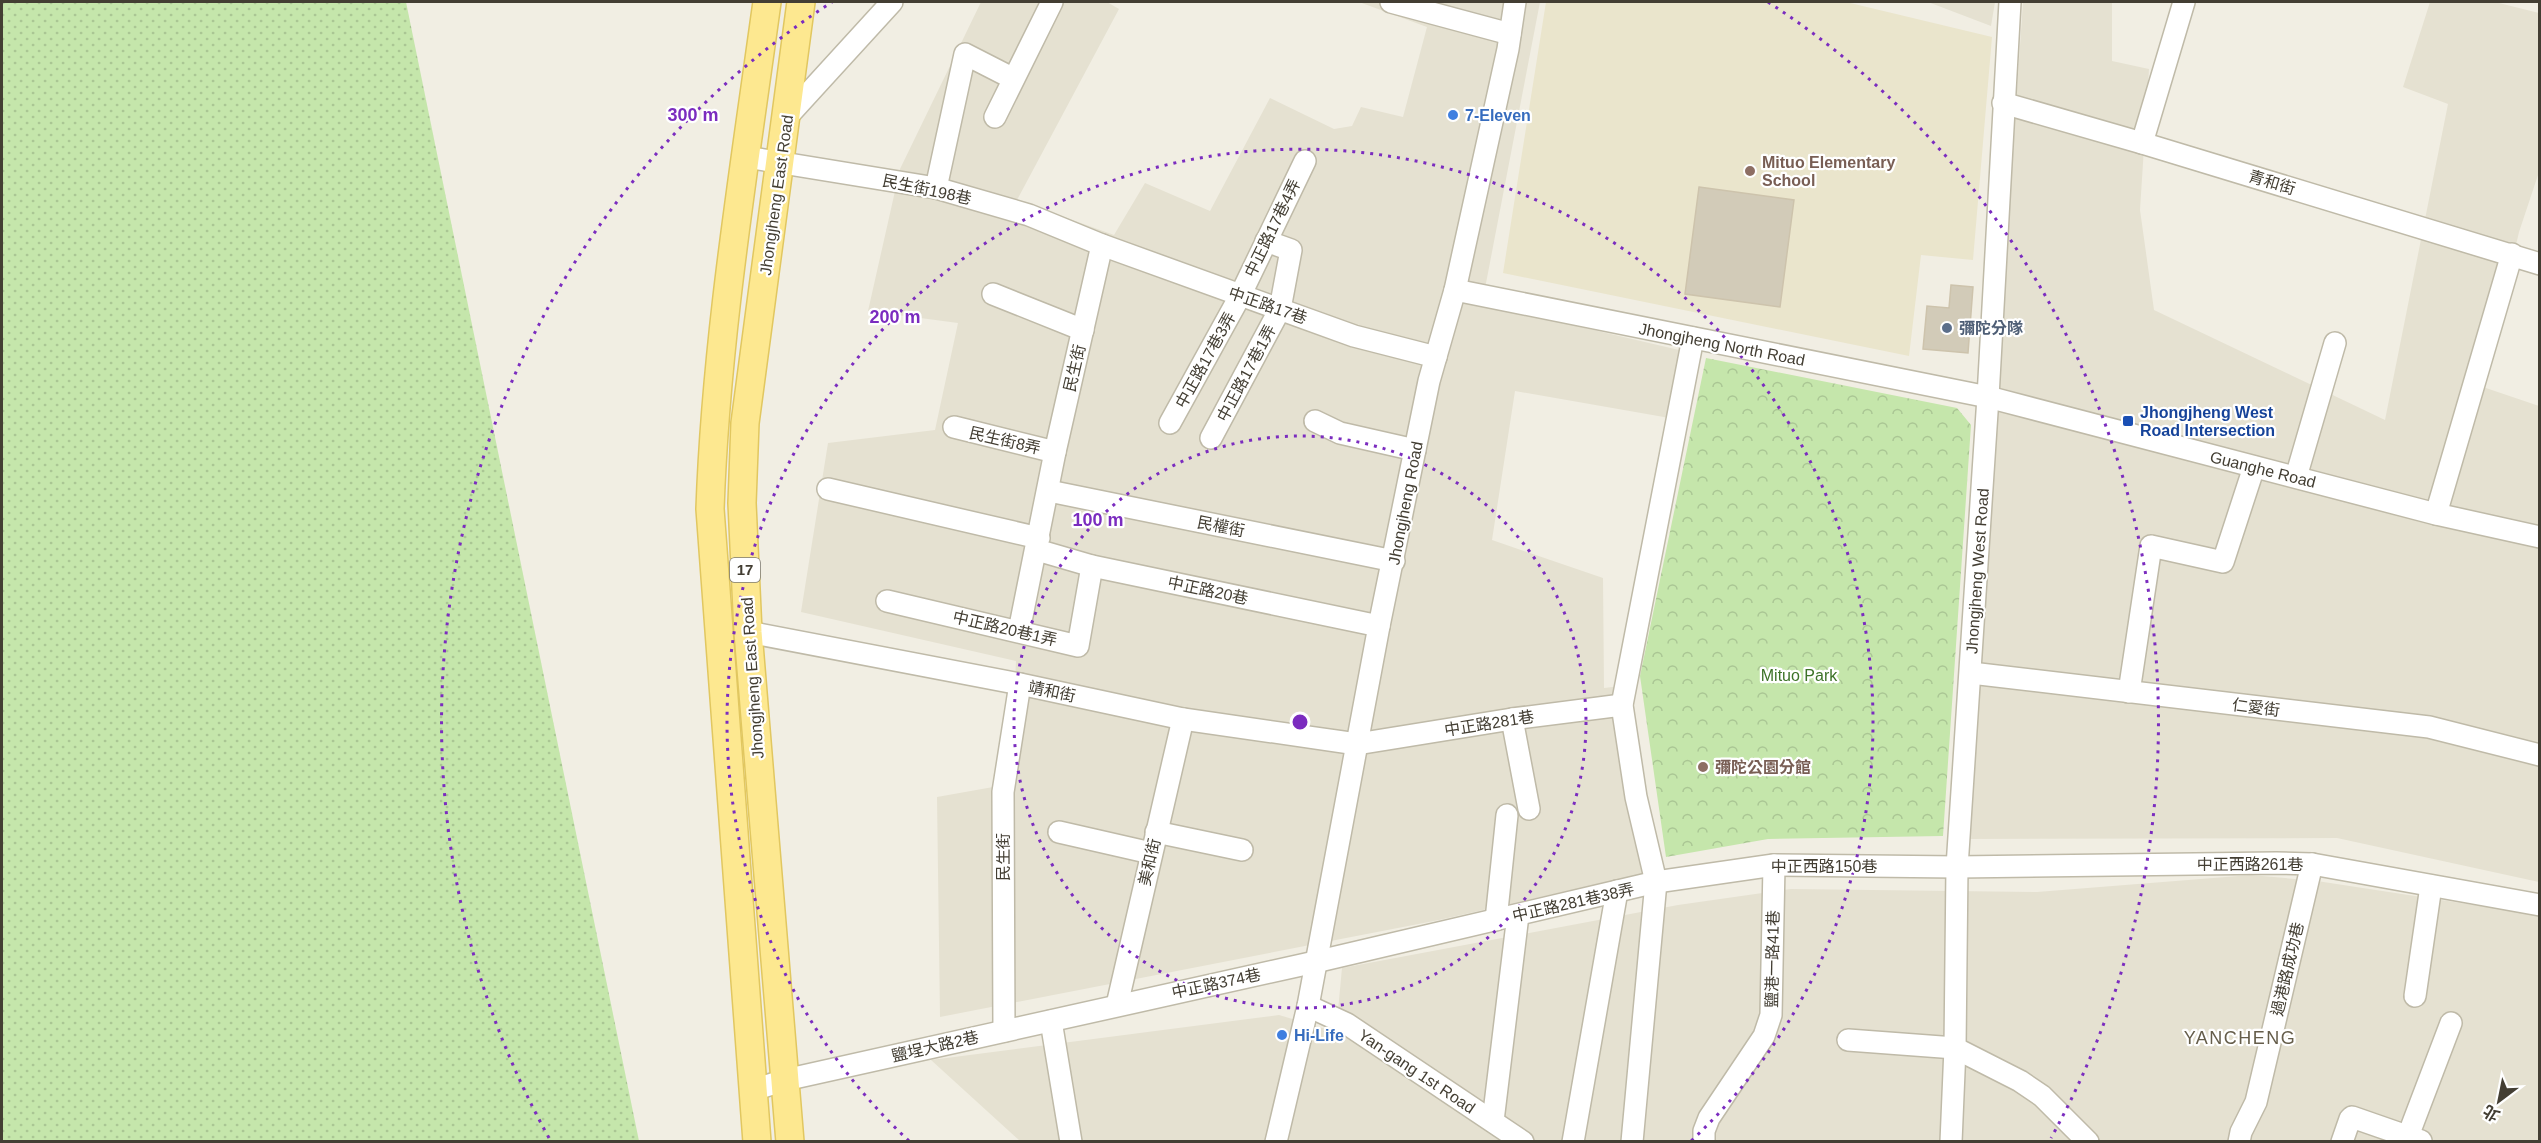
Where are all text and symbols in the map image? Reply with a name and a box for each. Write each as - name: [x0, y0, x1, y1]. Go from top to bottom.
- text: 300 m: [667, 105, 719, 125]
- place label: 7-Eleven: [1465, 107, 1531, 124]
- marker: 7-Eleven: [1446, 108, 1460, 122]
- street label: Jhongjheng East Road: [757, 114, 796, 276]
- place label: Mituo Elementary School: [1762, 154, 1895, 189]
- marker: Mituo Elementary School: [1743, 164, 1757, 178]
- street label: 青和街: [2246, 167, 2297, 198]
- street label: 民生街198巷: [881, 172, 973, 207]
- street label: 中正路17巷4弄: [1241, 177, 1303, 280]
- street label: 中正路17巷: [1226, 284, 1309, 327]
- text: 200 m: [869, 307, 921, 327]
- street label: 中正路17巷3弄: [1172, 309, 1239, 411]
- street label: Jhongjheng North Road: [1637, 320, 1806, 369]
- place label: 彌陀分隊: [1959, 320, 2023, 337]
- marker: 彌陀分隊: [1940, 321, 1954, 335]
- street label: 中正路17巷1弄: [1214, 322, 1279, 424]
- street label: 民生街: [1061, 343, 1088, 393]
- place label: Jhongjheng West Road Intersection: [2140, 404, 2275, 439]
- marker: Jhongjheng West Road Intersection: [2121, 414, 2135, 428]
- street label: 民生街8弄: [967, 424, 1042, 457]
- street label: Jhongjheng Road: [1385, 440, 1426, 566]
- street label: Guanghe Road: [2208, 448, 2318, 491]
- street label: Jhongjheng West Road: [1963, 488, 1992, 654]
- text: 100 m: [1072, 510, 1124, 530]
- street label: 民權街: [1196, 514, 1246, 539]
- road number: 17: [730, 558, 760, 582]
- street label: 中正路20巷: [1166, 574, 1250, 607]
- street label: Jhongjheng East Road: [738, 597, 767, 759]
- street label: 中正路20巷1弄: [951, 608, 1059, 649]
- park label: Mituo Park: [1761, 667, 1838, 684]
- street label: 靖和街: [1027, 678, 1077, 705]
- street label: 仁愛街: [2231, 696, 2281, 719]
- street label: 中正路281巷: [1443, 708, 1535, 739]
- centre of rings: [1290, 712, 1310, 732]
- place label: 彌陀公園分館: [1715, 759, 1811, 776]
- marker: 彌陀公園分館: [1696, 760, 1710, 774]
- street label: 民生街: [995, 833, 1012, 881]
- street label: 美和街: [1136, 837, 1163, 887]
- street label: 中正西路261巷: [2197, 856, 2303, 873]
- street label: 中正西路150巷: [1771, 858, 1877, 875]
- street label: 中正路281巷38弄: [1511, 880, 1636, 925]
- street label: 鹽港一路41巷: [1763, 910, 1782, 1008]
- street label: 過港路成功巷: [2268, 920, 2307, 1018]
- street label: 中正路374巷: [1170, 966, 1262, 1001]
- street label: Yan-gang 1st Road: [1355, 1026, 1478, 1117]
- place label: Hi-Life: [1294, 1027, 1344, 1044]
- street label: 鹽埕大路2巷: [890, 1028, 980, 1065]
- marker: Hi-Life: [1275, 1028, 1289, 1042]
- district label: YANCHENG: [2184, 1028, 2296, 1048]
- north arrow: [2469, 1071, 2529, 1131]
- text: 北: [2480, 1102, 2503, 1125]

